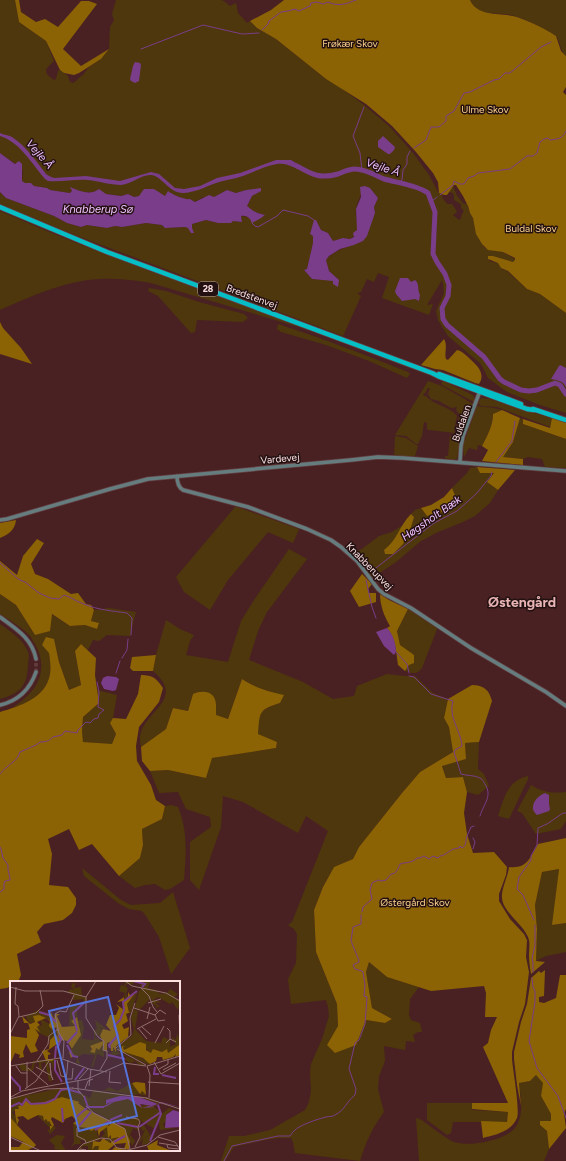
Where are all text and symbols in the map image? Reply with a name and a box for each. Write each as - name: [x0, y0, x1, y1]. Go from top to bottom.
- park label: Frøkær Skov: [322, 37, 379, 50]
- park label: Ulme Skov: [461, 103, 510, 116]
- water label: Vejle Å: [23, 136, 57, 172]
- water label: Vejle Å: [364, 155, 402, 179]
- water label: Knabberup Sø: [63, 203, 134, 216]
- park label: Buldal Skov: [505, 222, 557, 235]
- street label: Bredstenvej: [224, 281, 279, 312]
- road number: 28: [198, 282, 218, 296]
- street label: Buldalen: [449, 403, 474, 443]
- street label: Vardevej: [260, 450, 301, 467]
- water label: Høgsholt Bæk: [399, 493, 464, 544]
- street label: Knabberupvej: [343, 540, 396, 593]
- district label: Østengård: [488, 594, 556, 611]
- park label: Østergård Skov: [380, 896, 451, 909]
- inset map: [10, 981, 180, 1151]

